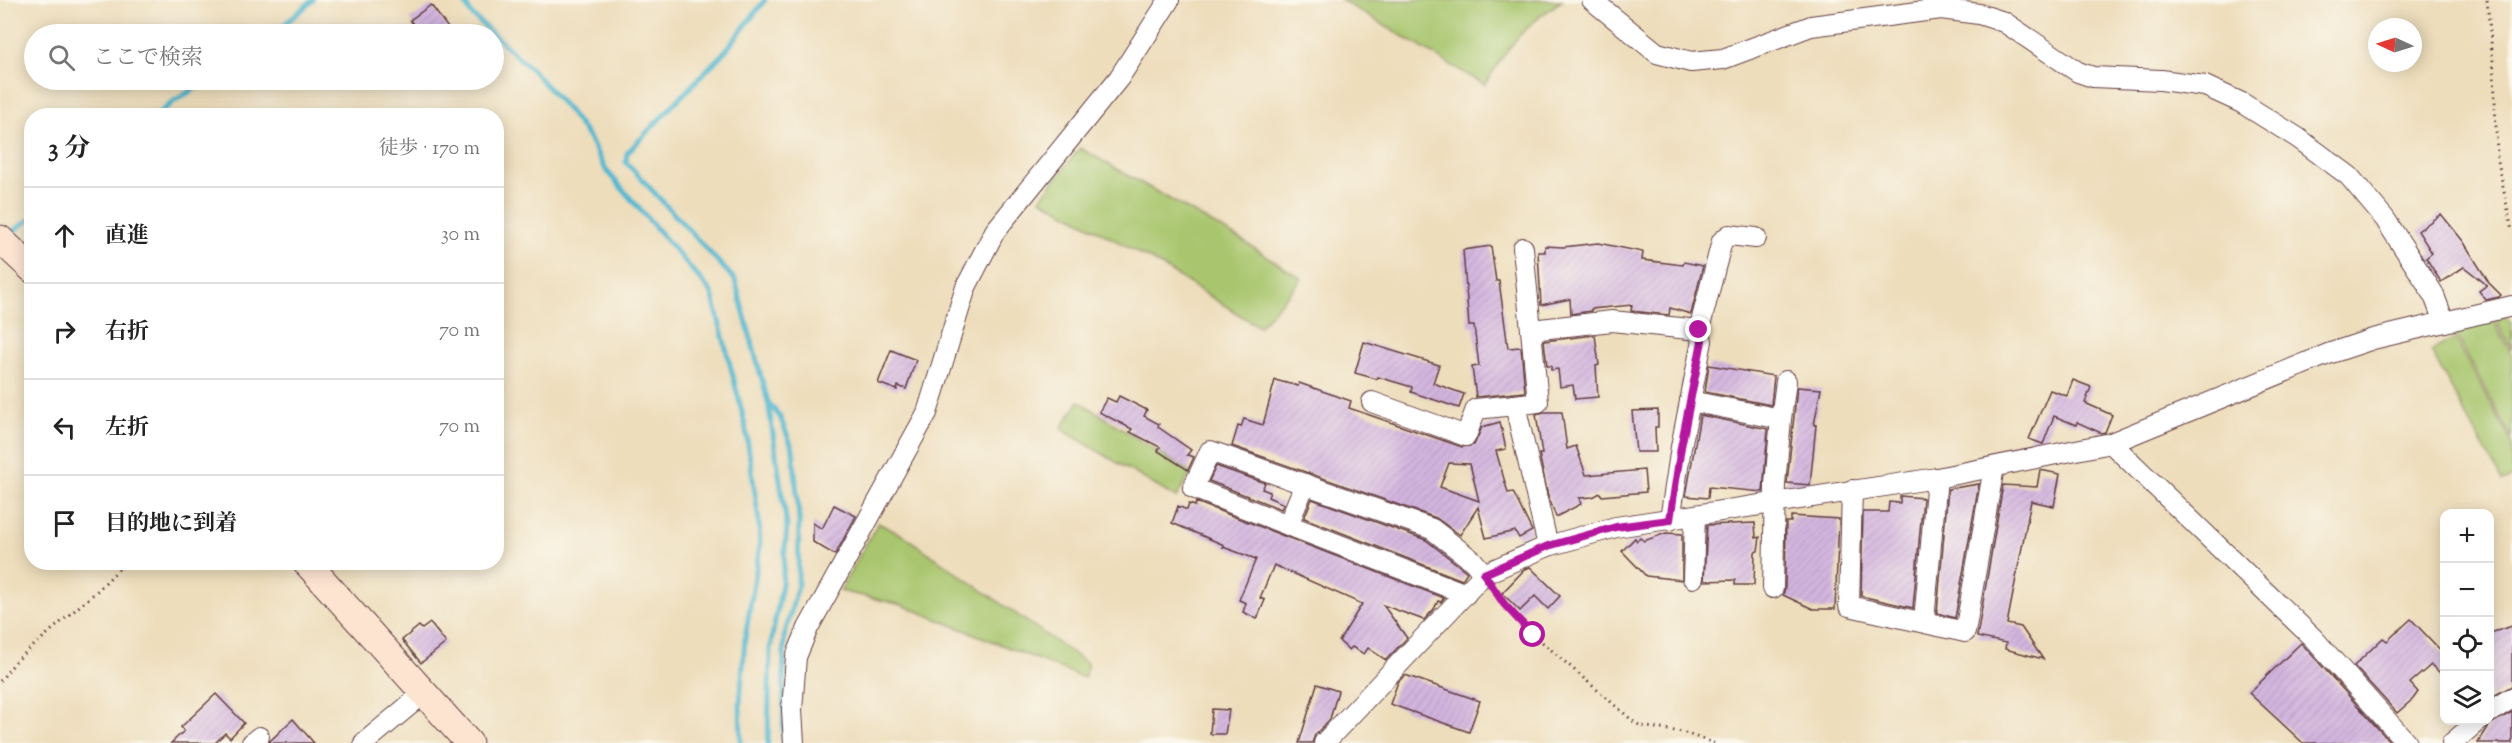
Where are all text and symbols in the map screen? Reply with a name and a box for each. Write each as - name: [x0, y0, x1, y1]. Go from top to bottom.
- north arrow: [2368, 18, 2422, 72]
- search box: [24, 24, 504, 90]
- icon: search: [45, 41, 78, 74]
- text: ここで検索: [93, 43, 203, 75]
- text: 3 分: [48, 131, 90, 168]
- text: 徒歩 · 170 m: [379, 135, 480, 164]
- icon: ahead: [48, 219, 81, 252]
- text: 直進: [105, 221, 149, 253]
- text: 30 m: [441, 221, 480, 250]
- icon: right: [48, 315, 81, 348]
- route end: [1685, 316, 1711, 342]
- text: 右折: [105, 317, 149, 349]
- text: 70 m: [439, 317, 480, 346]
- icon: left: [48, 411, 81, 444]
- text: 左折: [105, 413, 149, 445]
- text: 70 m: [439, 413, 480, 442]
- icon: arrive: [48, 507, 81, 540]
- text: 目的地に到着: [105, 509, 237, 541]
- map controls: [2440, 509, 2494, 725]
- button: +: [2440, 509, 2494, 563]
- button: −: [2440, 563, 2494, 617]
- button: locate: [2440, 617, 2494, 671]
- route start: [1519, 621, 1545, 647]
- button: layers: [2440, 671, 2494, 725]

